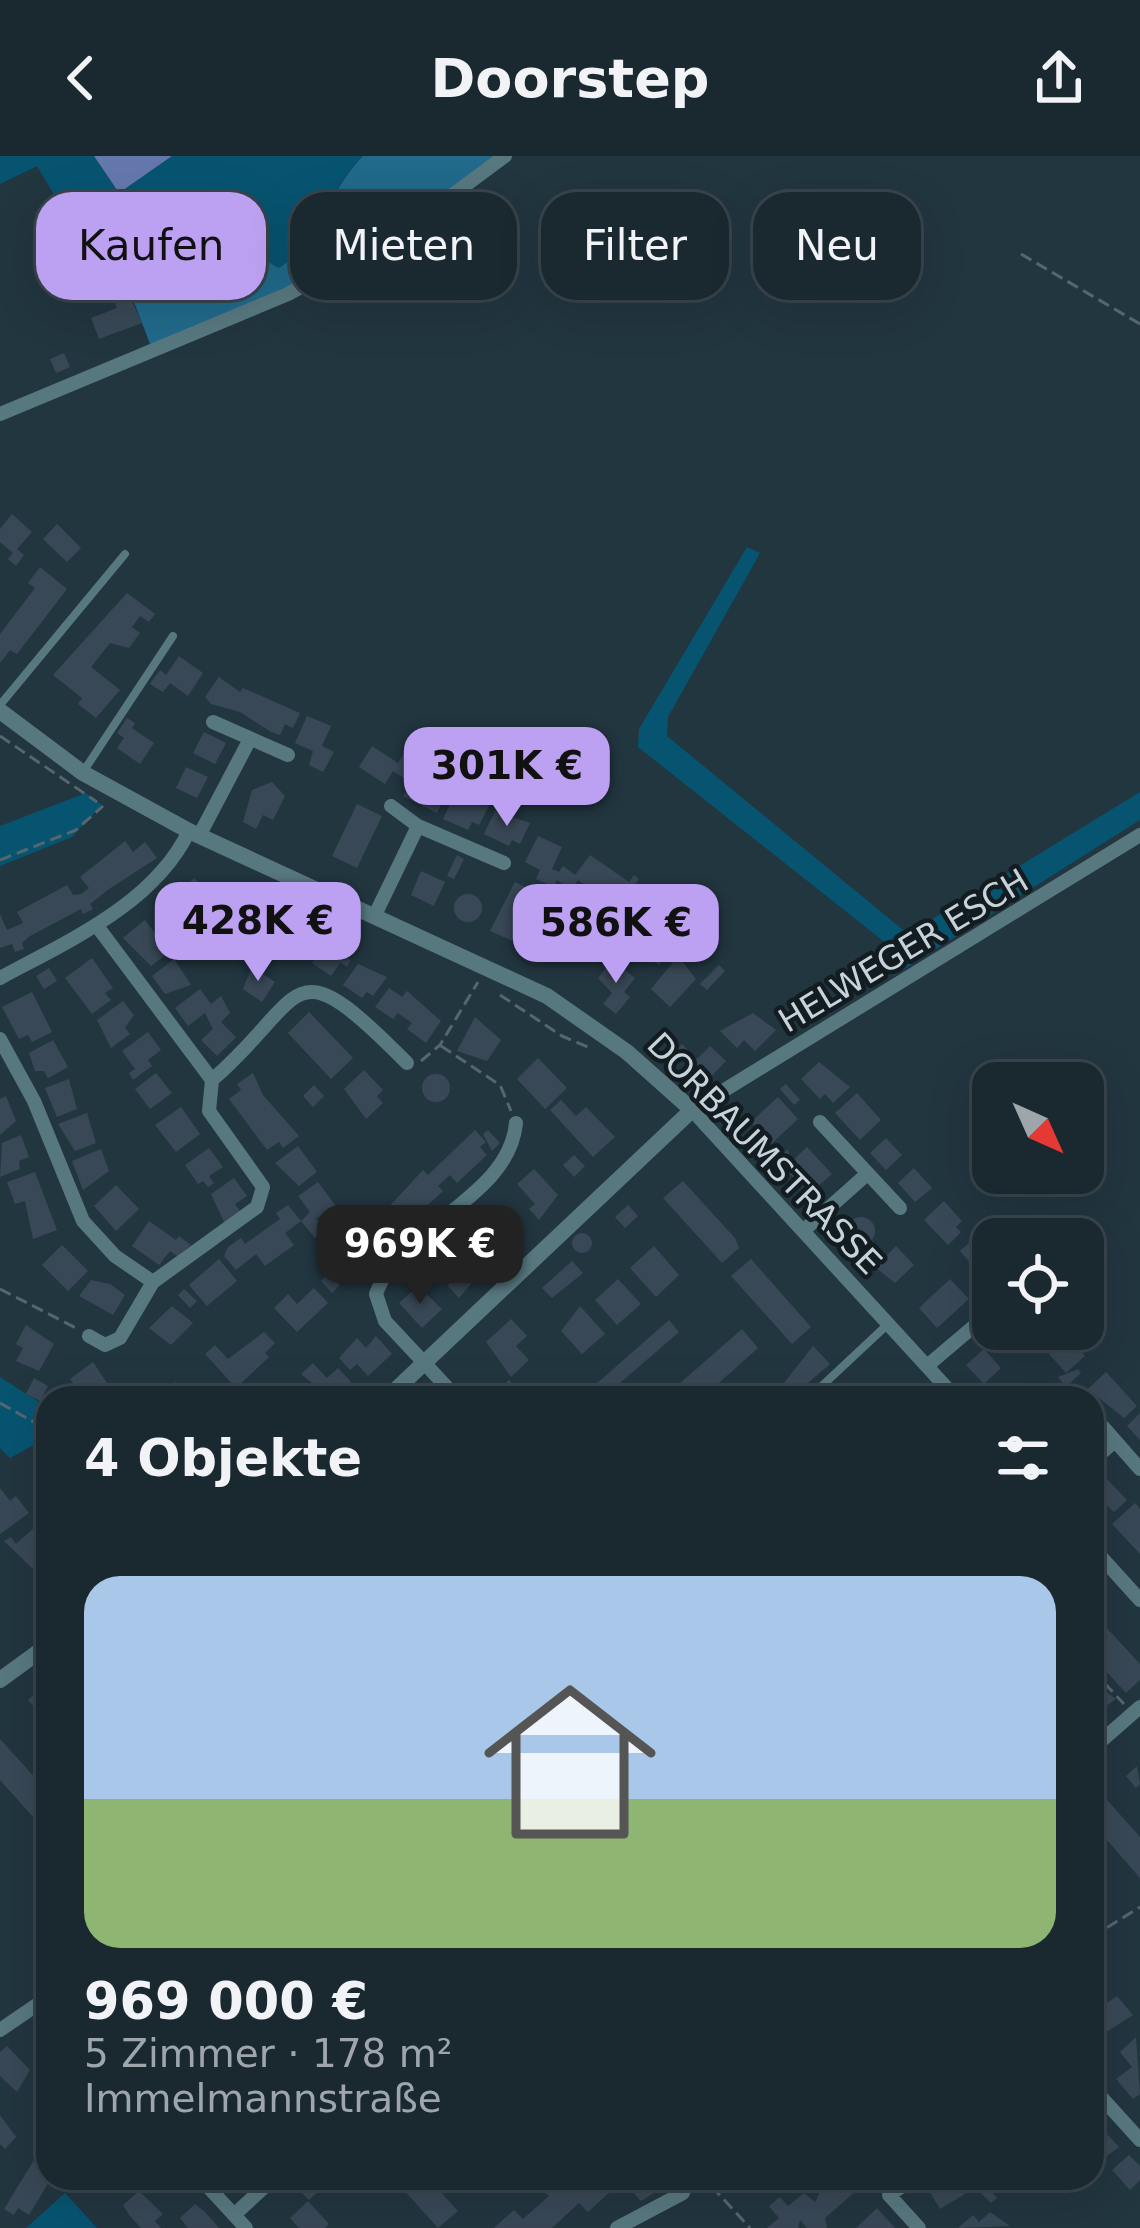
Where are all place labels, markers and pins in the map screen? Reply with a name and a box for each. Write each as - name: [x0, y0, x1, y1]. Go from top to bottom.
- pin: 301K €: [409, 727, 605, 829]
- pin: 428K €: [160, 882, 356, 984]
- pin: 586K €: [518, 884, 714, 986]
- pin: 969K €: [322, 1205, 518, 1307]

